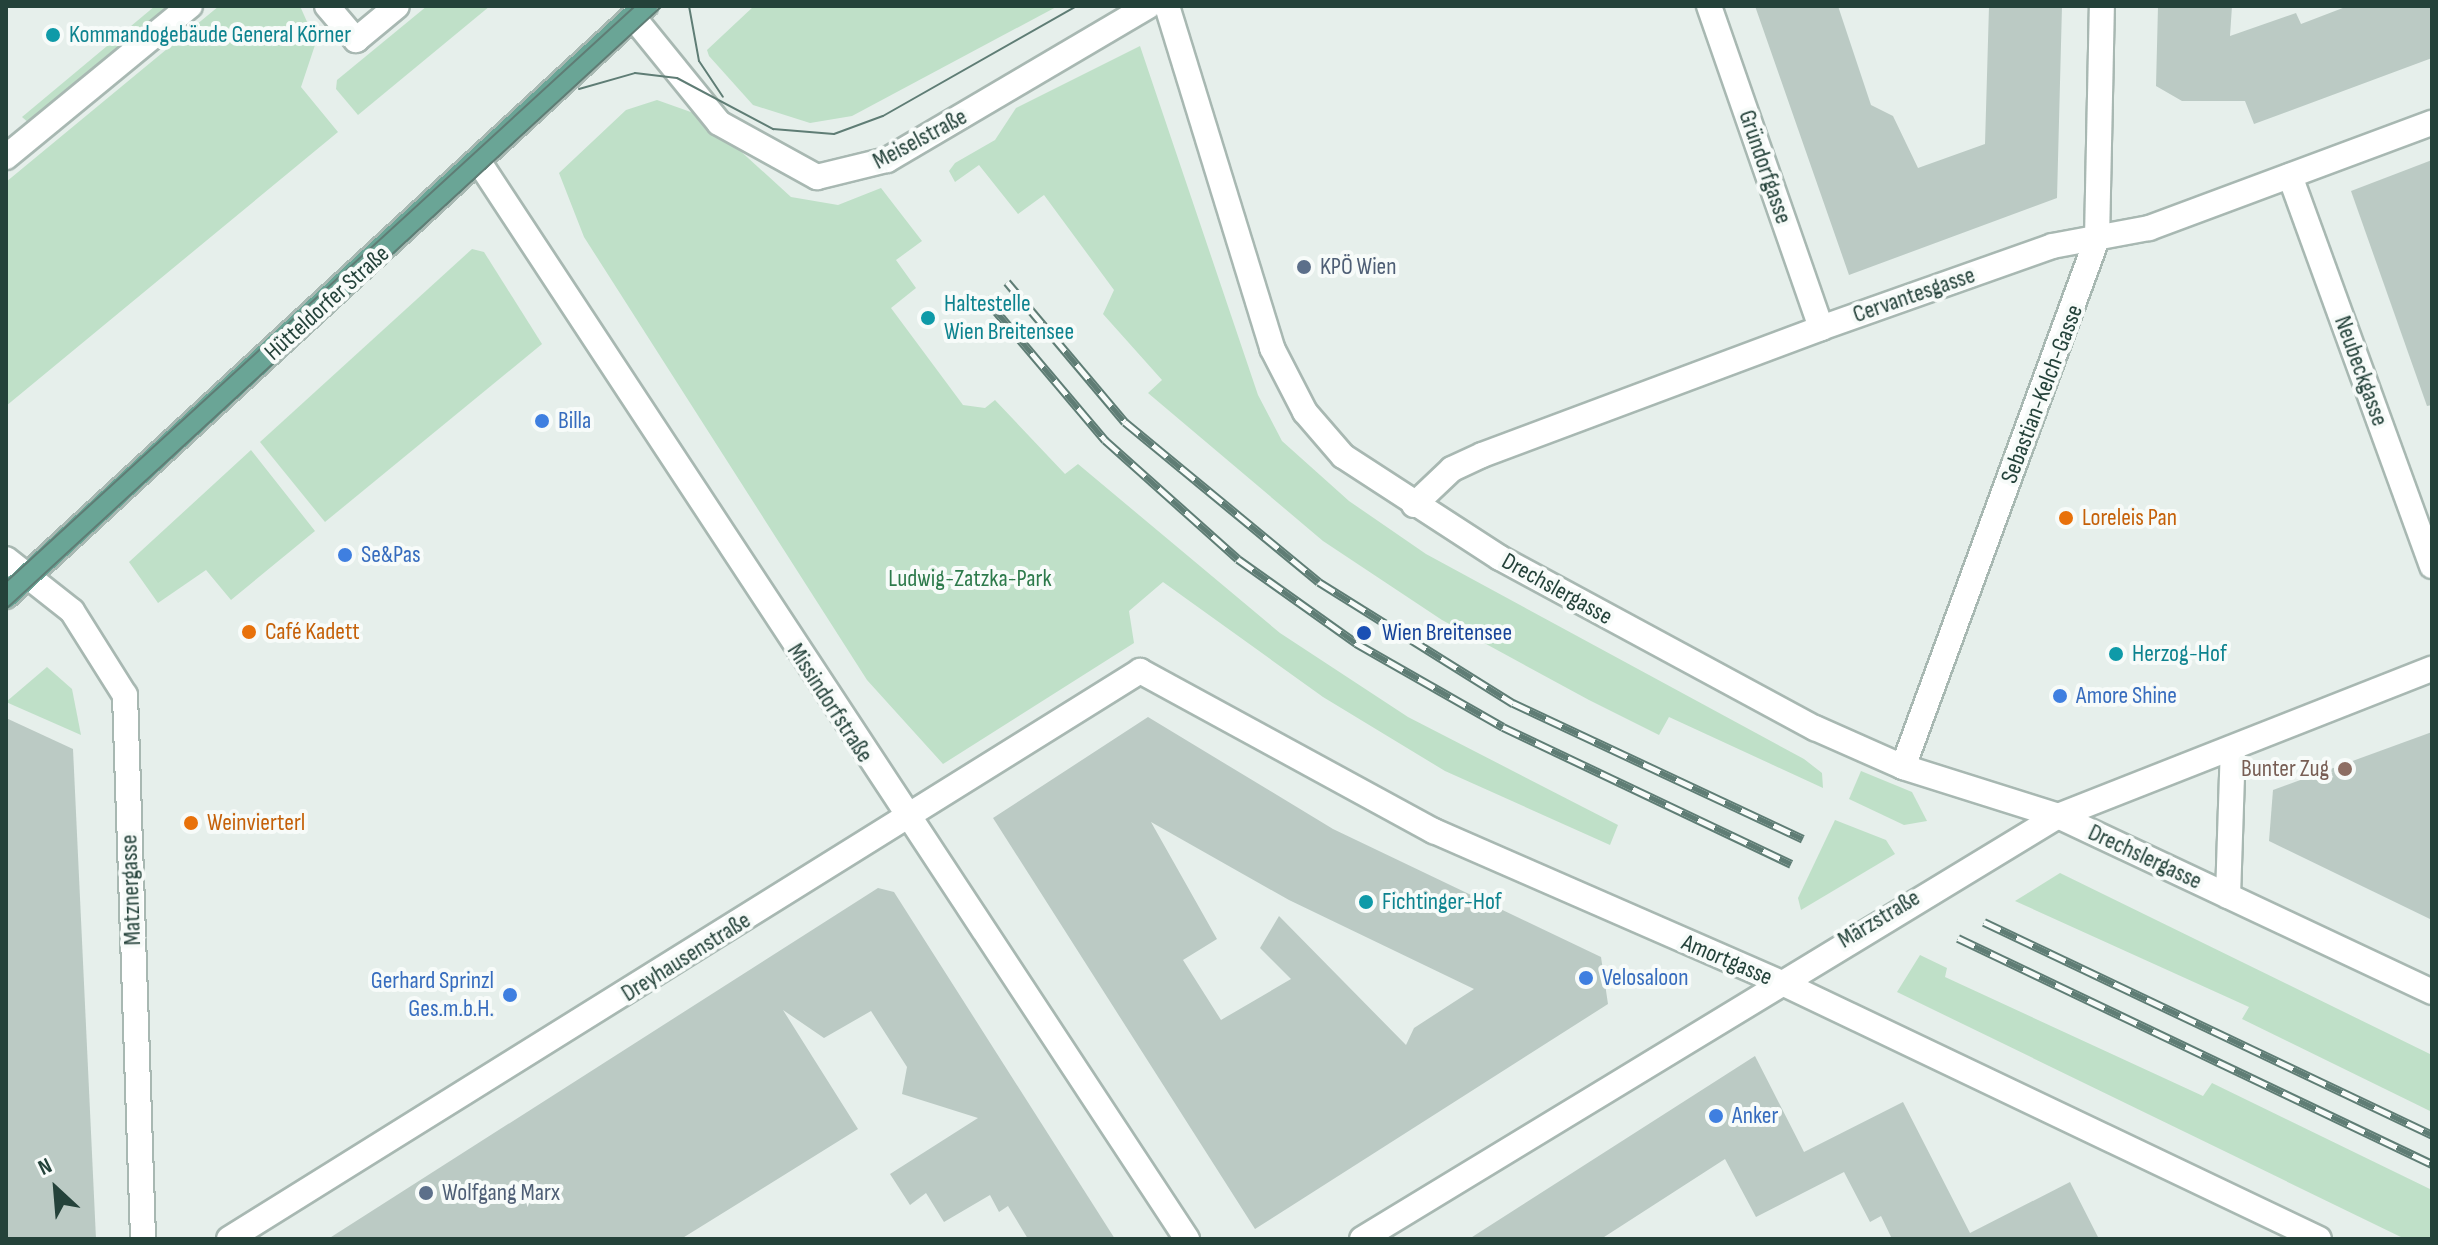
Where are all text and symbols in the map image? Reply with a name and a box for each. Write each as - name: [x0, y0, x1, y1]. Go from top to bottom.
- place label: Kommandogebäude General Körner: [69, 21, 351, 49]
- marker: Kommandogebäude General Körner: [44, 26, 62, 44]
- street label: Meiselstraße: [868, 102, 972, 176]
- street label: Gründorfgasse: [1732, 106, 1798, 228]
- street label: Hütteldorfer Straße: [259, 240, 395, 366]
- place label: KPÖ Wien: [1320, 253, 1397, 281]
- marker: KPÖ Wien: [1295, 258, 1313, 276]
- street label: Cervantesgasse: [1849, 261, 1979, 329]
- place label: Haltestelle Wien Breitensee: [944, 290, 1074, 346]
- street label: Sebastian-Kelch-Gasse: [1995, 301, 2089, 487]
- marker: Haltestelle Wien Breitensee: [919, 309, 937, 327]
- street label: Neubeckgasse: [2328, 312, 2394, 430]
- place label: Billa: [558, 407, 591, 435]
- marker: Billa: [533, 412, 551, 430]
- place label: Loreleis Pan: [2082, 504, 2177, 532]
- marker: Loreleis Pan: [2057, 509, 2075, 527]
- place label: Se&Pas: [361, 541, 421, 569]
- marker: Se&Pas: [336, 546, 354, 564]
- street label: Drechslergasse: [1497, 547, 1617, 631]
- park label: Ludwig-Zatzka-Park: [888, 565, 1052, 593]
- place label: Café Kadett: [265, 618, 360, 646]
- place label: Wien Breitensee: [1382, 619, 1512, 647]
- marker: Wien Breitensee: [1353, 622, 1375, 644]
- marker: Café Kadett: [240, 623, 258, 641]
- street label: Missindorfstraße: [781, 638, 879, 768]
- place label: Herzog-Hof: [2132, 640, 2227, 668]
- marker: Herzog-Hof: [2107, 645, 2125, 663]
- place label: Amore Shine: [2076, 682, 2177, 710]
- marker: Amore Shine: [2051, 687, 2069, 705]
- place label: Bunter Zug: [2241, 755, 2329, 783]
- marker: Bunter Zug: [2336, 760, 2354, 778]
- place label: Weinvierterl: [207, 809, 305, 837]
- marker: Weinvierterl: [182, 814, 200, 832]
- street label: Drechslergasse: [2084, 818, 2206, 896]
- street label: Matznergasse: [115, 834, 147, 946]
- street label: Märzstraße: [1833, 883, 1925, 955]
- place label: Fichtinger-Hof: [1382, 888, 1502, 916]
- marker: Fichtinger-Hof: [1357, 893, 1375, 911]
- street label: Dreyhausenstraße: [616, 906, 756, 1008]
- street label: Amortgasse: [1677, 928, 1777, 992]
- place label: Velosaloon: [1602, 964, 1689, 992]
- place label: Gerhard Sprinzl Ges.m.b.H.: [371, 967, 494, 1023]
- marker: Velosaloon: [1577, 969, 1595, 987]
- marker: Gerhard Sprinzl Ges.m.b.H.: [501, 986, 519, 1004]
- place label: Anker: [1732, 1102, 1778, 1130]
- marker: Anker: [1707, 1107, 1725, 1125]
- north arrow: [16, 1149, 96, 1229]
- text: N: [34, 1152, 56, 1182]
- place label: Wolfgang Marx: [442, 1179, 560, 1207]
- marker: Wolfgang Marx: [417, 1184, 435, 1202]

